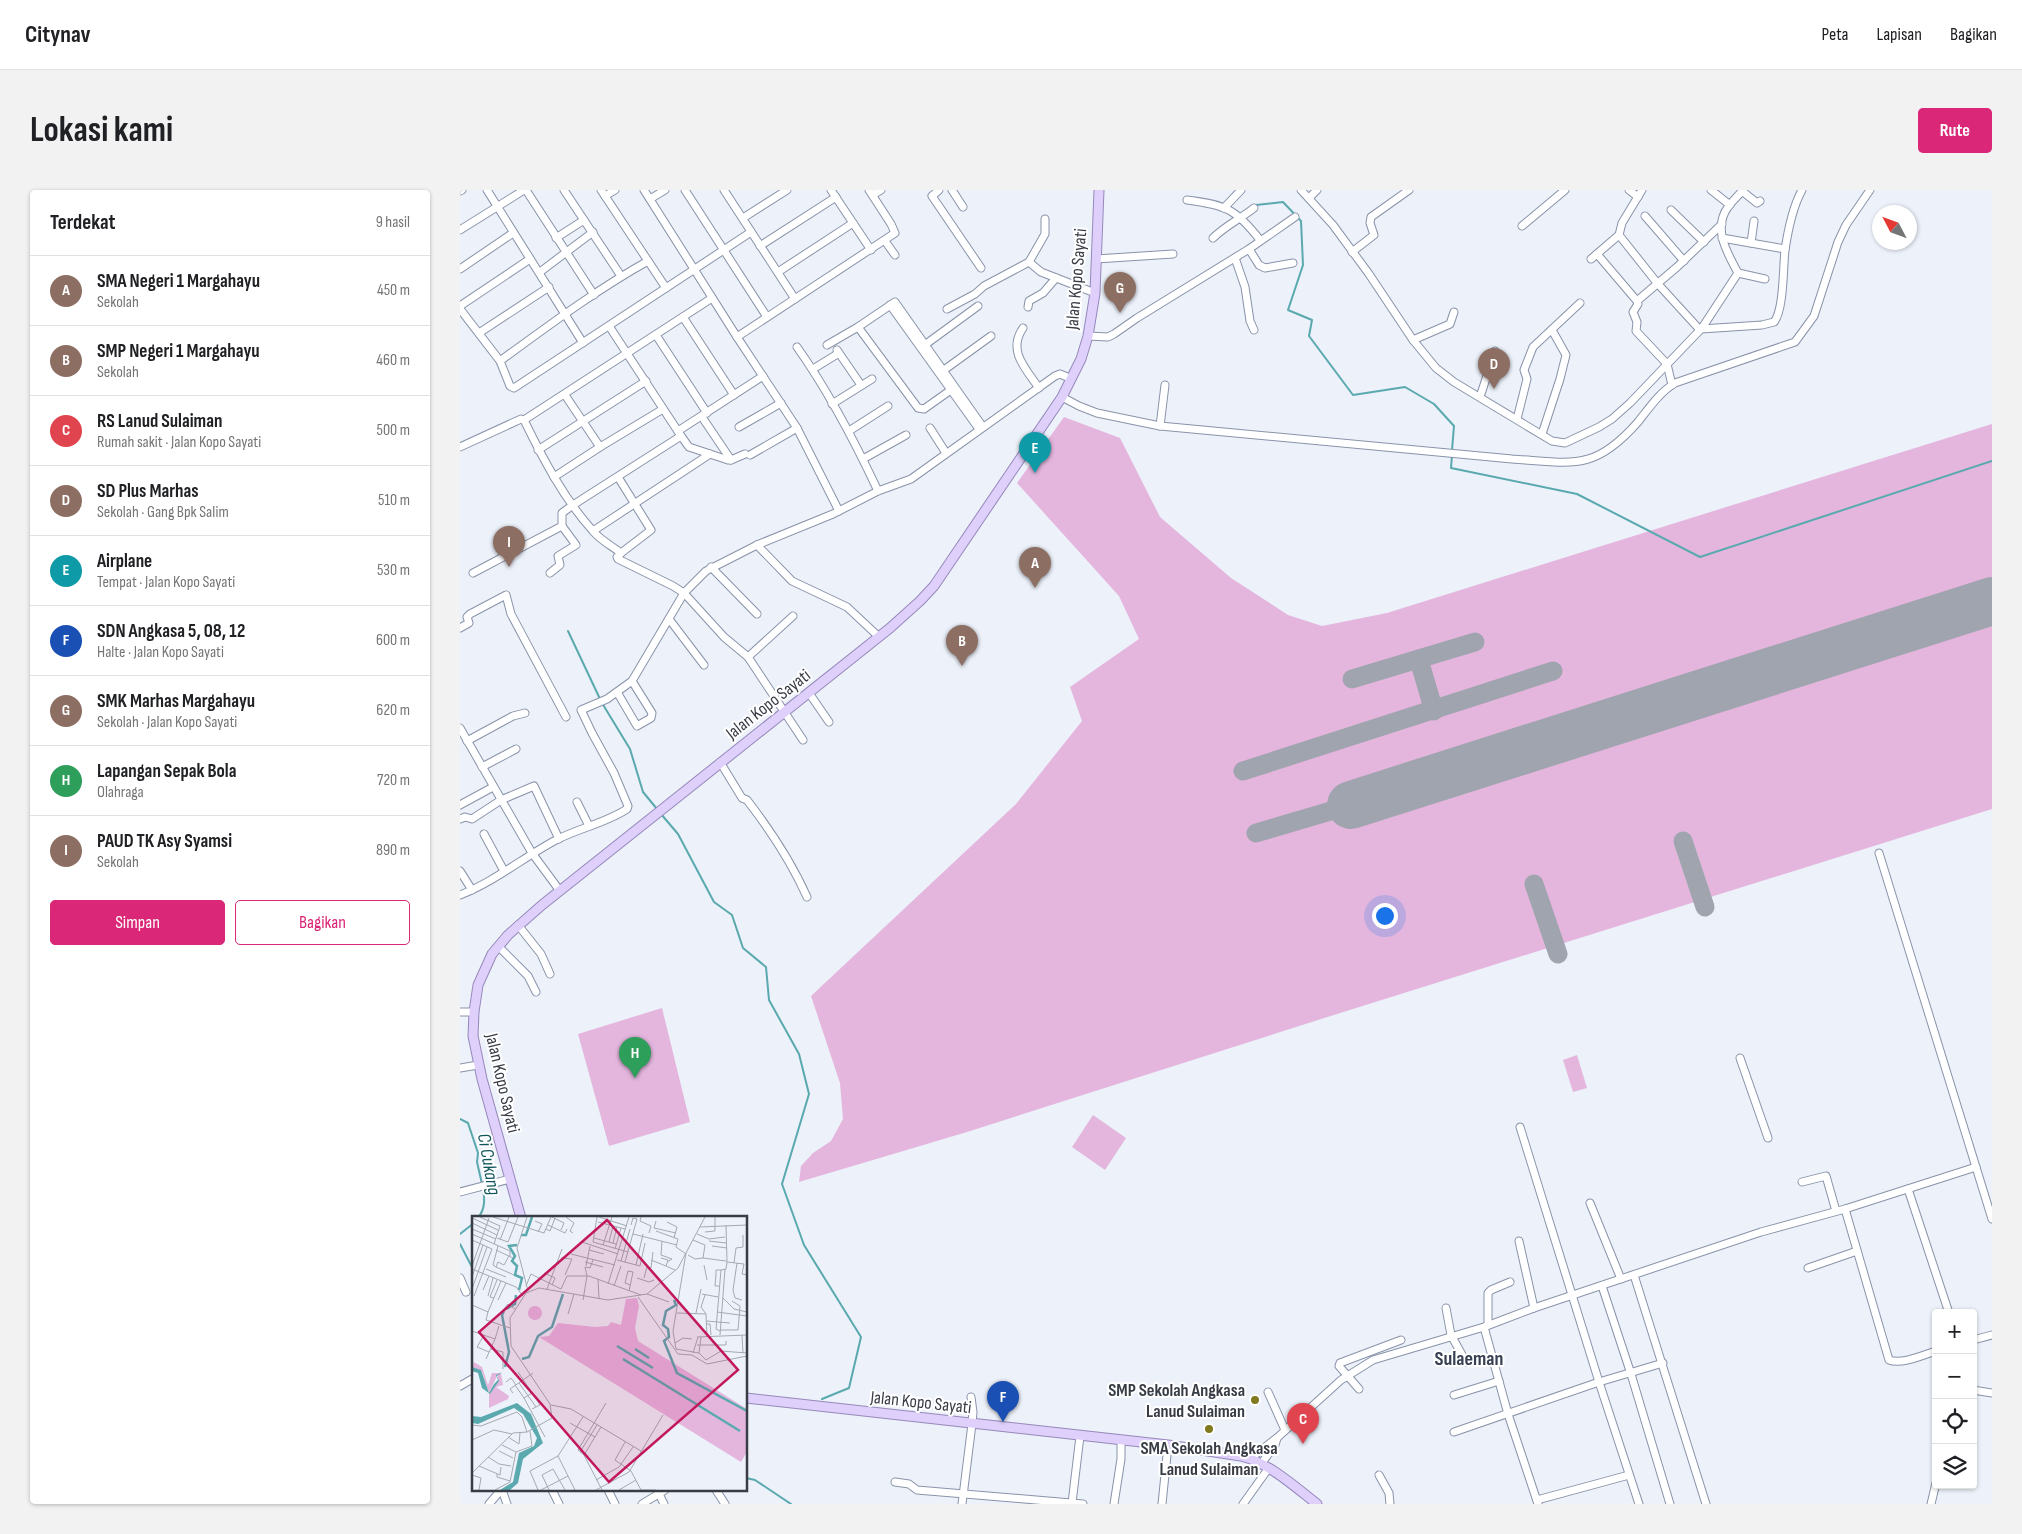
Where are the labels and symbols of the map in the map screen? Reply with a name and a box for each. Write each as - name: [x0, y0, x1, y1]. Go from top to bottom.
- north arrow: [1872, 205, 1917, 250]
- street label: Jalan Kopo Sayati: [1062, 228, 1091, 332]
- pin: G: [1104, 272, 1136, 313]
- pin: D: [1478, 348, 1510, 389]
- pin: E: [1019, 432, 1051, 473]
- pin: I: [493, 526, 525, 567]
- pin: A: [1019, 547, 1051, 588]
- pin: B: [946, 625, 978, 666]
- street label: Jalan Kopo Sayati: [721, 665, 815, 745]
- your location: [1372, 903, 1398, 929]
- street label: Jalan Kopo Sayati: [481, 1030, 524, 1135]
- pin: H: [619, 1037, 651, 1078]
- water label: Ci Cukang: [472, 1132, 505, 1197]
- inset map: [472, 1216, 748, 1492]
- district label: Sulaeman: [1435, 1347, 1503, 1371]
- place label: SMP Sekolah Angkasa Lanud Sulaiman: [1108, 1380, 1245, 1422]
- pin: F: [987, 1381, 1019, 1422]
- street label: Jalan Kopo Sayati: [868, 1387, 973, 1418]
- marker: SMP Sekolah Angkasa Lanud Sulaiman: [1249, 1394, 1261, 1406]
- pin: C: [1287, 1403, 1319, 1444]
- marker: SMA Sekolah Angkasa Lanud Sulaiman: [1203, 1423, 1215, 1435]
- place label: SMA Sekolah Angkasa Lanud Sulaiman: [1140, 1438, 1278, 1480]

